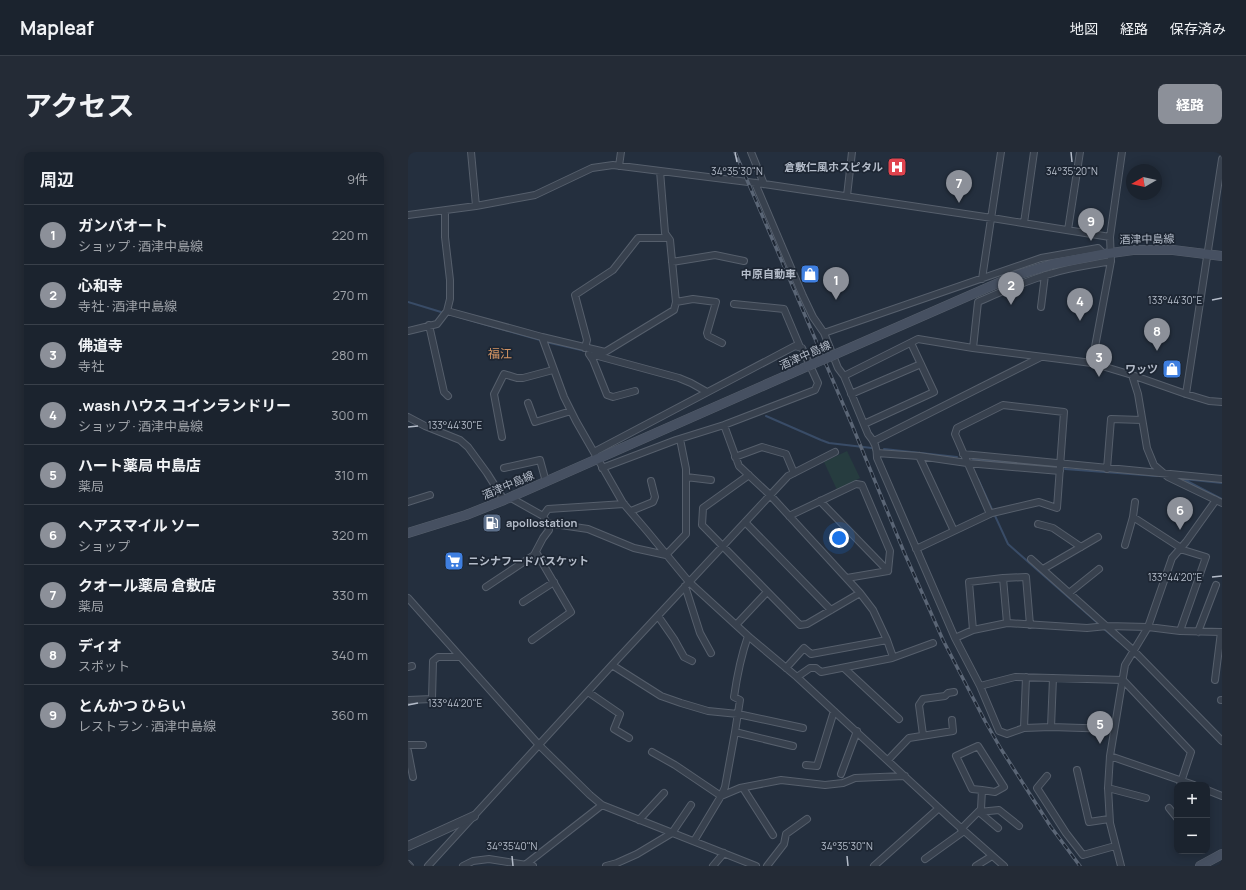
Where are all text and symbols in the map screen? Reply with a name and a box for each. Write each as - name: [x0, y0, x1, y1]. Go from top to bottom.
- text: Mapleaf: [20, 15, 94, 41]
- text: 地図: [1070, 19, 1098, 38]
- text: 経路: [1120, 19, 1148, 38]
- text: 保存済み: [1170, 19, 1226, 38]
- button: 経路: [1158, 84, 1222, 124]
- text: アクセス: [24, 86, 135, 124]
- hospital icon: 倉敷仁風ホスピタル: [886, 156, 908, 178]
- place label: 倉敷仁風ホスピタル: [784, 159, 883, 174]
- text: 34°35'30"N: [711, 164, 763, 178]
- text: 34°35'20"N: [1046, 164, 1098, 178]
- north arrow: [1126, 164, 1162, 200]
- text: 周辺: [40, 168, 74, 191]
- text: 9件: [347, 170, 368, 188]
- pin: 7: [946, 170, 972, 203]
- pin: 9: [1078, 208, 1104, 241]
- text: ガンバオート: [78, 215, 168, 236]
- text: 1: [50, 226, 56, 244]
- text: 220 m: [332, 226, 368, 244]
- street label: 酒津中島線: [1119, 231, 1175, 246]
- text: ショップ · 酒津中島線: [78, 237, 203, 255]
- shop icon: 中原自動車: [799, 263, 821, 285]
- place label: 中原自動車: [741, 266, 796, 281]
- pin: 1: [823, 267, 849, 300]
- pin: 2: [998, 272, 1024, 305]
- text: 心和寺: [78, 275, 123, 296]
- text: 2: [49, 286, 57, 304]
- text: 270 m: [333, 286, 368, 304]
- pin: 4: [1067, 288, 1093, 321]
- text: 133°44'30"E: [1148, 293, 1203, 307]
- text: 寺社 · 酒津中島線: [78, 297, 177, 315]
- pin: 8: [1144, 318, 1170, 351]
- text: 佛道寺: [78, 335, 123, 356]
- street label: 酒津中島線: [777, 337, 833, 373]
- pin: 3: [1086, 344, 1112, 377]
- district label: 福江: [488, 345, 512, 362]
- text: 3: [49, 346, 57, 364]
- text: 280 m: [331, 346, 368, 364]
- text: 寺社: [78, 357, 104, 375]
- shop icon: ワッツ: [1161, 358, 1183, 380]
- place label: ワッツ: [1125, 361, 1158, 376]
- text: .wash ハウス コインランドリー: [78, 395, 291, 416]
- text: 4: [49, 406, 57, 424]
- text: 300 m: [331, 406, 368, 424]
- text: ショップ · 酒津中島線: [78, 417, 203, 435]
- text: 133°44'30"E: [428, 418, 483, 432]
- text: ハート薬局 中島店: [78, 455, 201, 476]
- text: 5: [49, 466, 57, 484]
- text: 310 m: [334, 466, 368, 484]
- street label: 酒津中島線: [480, 467, 536, 502]
- text: 薬局: [78, 477, 104, 495]
- pin: 6: [1167, 497, 1193, 530]
- fuel station icon: apollostation: [481, 512, 503, 534]
- text: ヘアスマイル ソー: [78, 515, 201, 536]
- place label: apollostation: [506, 515, 577, 530]
- text: 6: [49, 526, 57, 544]
- text: 320 m: [332, 526, 368, 544]
- your location: [829, 528, 849, 548]
- text: ショップ: [78, 537, 130, 555]
- supermarket icon: ニシナフードバスケット: [443, 550, 465, 572]
- place label: ニシナフードバスケット: [468, 553, 589, 568]
- text: 133°44'20"E: [1148, 570, 1203, 584]
- text: クオール薬局 倉敷店: [78, 575, 216, 596]
- text: 7: [50, 586, 56, 604]
- text: 330 m: [332, 586, 368, 604]
- text: 薬局: [78, 597, 104, 615]
- text: ディオ: [78, 635, 122, 656]
- text: 8: [49, 646, 57, 664]
- text: 340 m: [332, 646, 368, 664]
- text: スポット: [78, 657, 130, 675]
- text: とんかつ ひらい: [78, 695, 186, 716]
- text: 133°44'20"E: [428, 696, 483, 710]
- text: 9: [49, 706, 57, 724]
- text: 360 m: [331, 706, 368, 724]
- pin: 5: [1087, 711, 1113, 744]
- text: レストラン · 酒津中島線: [78, 717, 216, 735]
- map controls: [1174, 782, 1210, 854]
- button: +: [1174, 782, 1210, 818]
- button: −: [1174, 818, 1210, 854]
- text: 34°35'40"N: [487, 839, 538, 853]
- text: 34°35'30"N: [821, 839, 873, 853]

